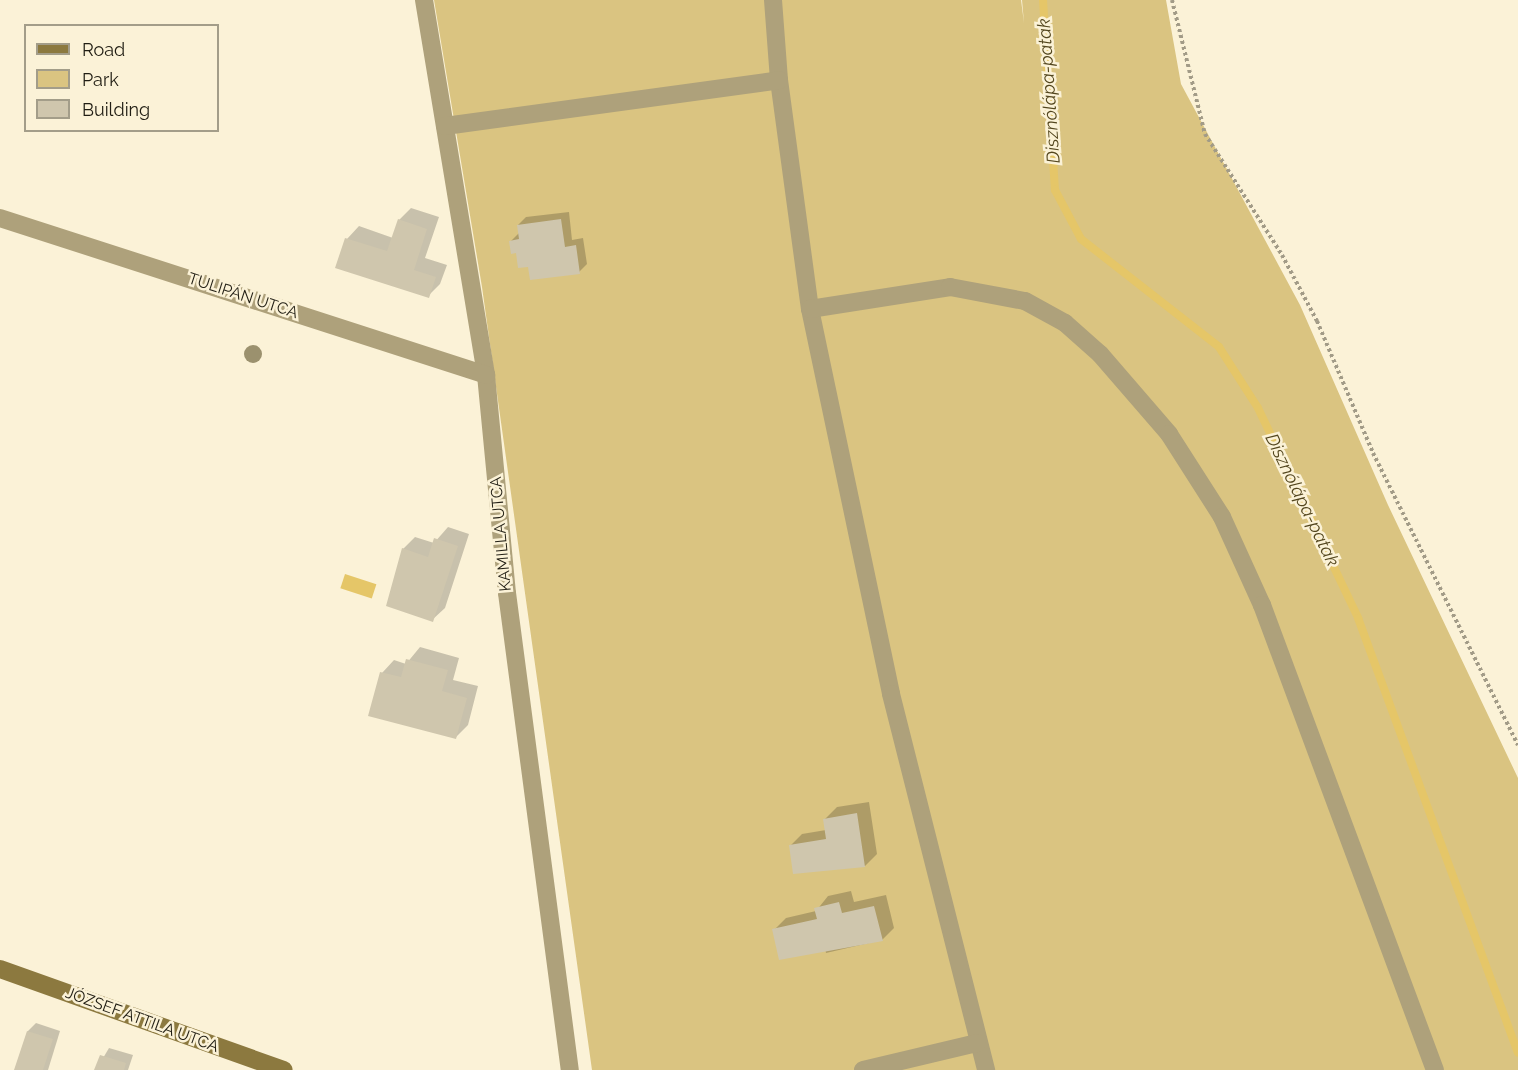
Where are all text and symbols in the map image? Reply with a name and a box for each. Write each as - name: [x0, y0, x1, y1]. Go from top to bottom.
- water label: Disznólápa-patak: [1033, 18, 1065, 164]
- legend: [24, 24, 219, 132]
- text: Road: [82, 39, 125, 60]
- text: Park: [82, 69, 119, 90]
- text: Building: [82, 99, 150, 120]
- street label: TULIPÁN UTCA: [186, 269, 300, 323]
- water label: Disznólápa-patak: [1260, 430, 1344, 570]
- street label: KAMILLA UTCA: [486, 476, 516, 592]
- street label: JÓZSEF ATTILA UTCA: [62, 983, 222, 1057]

